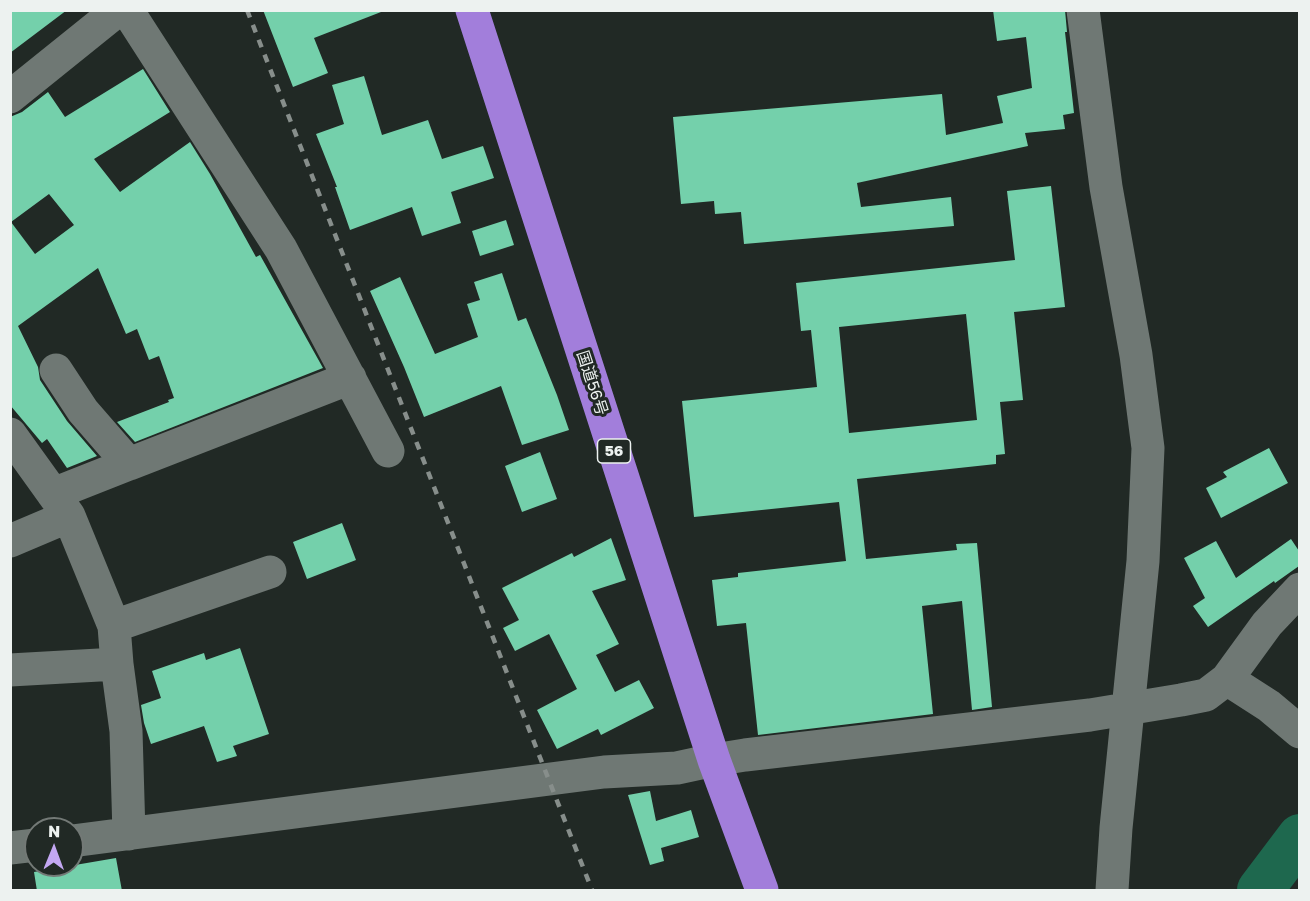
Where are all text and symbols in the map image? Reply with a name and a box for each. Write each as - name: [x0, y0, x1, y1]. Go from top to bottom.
- street label: 国道56号: [573, 348, 611, 418]
- road number: 56: [598, 439, 630, 463]
- north arrow: [24, 817, 84, 877]
- text: N: [48, 821, 61, 841]

